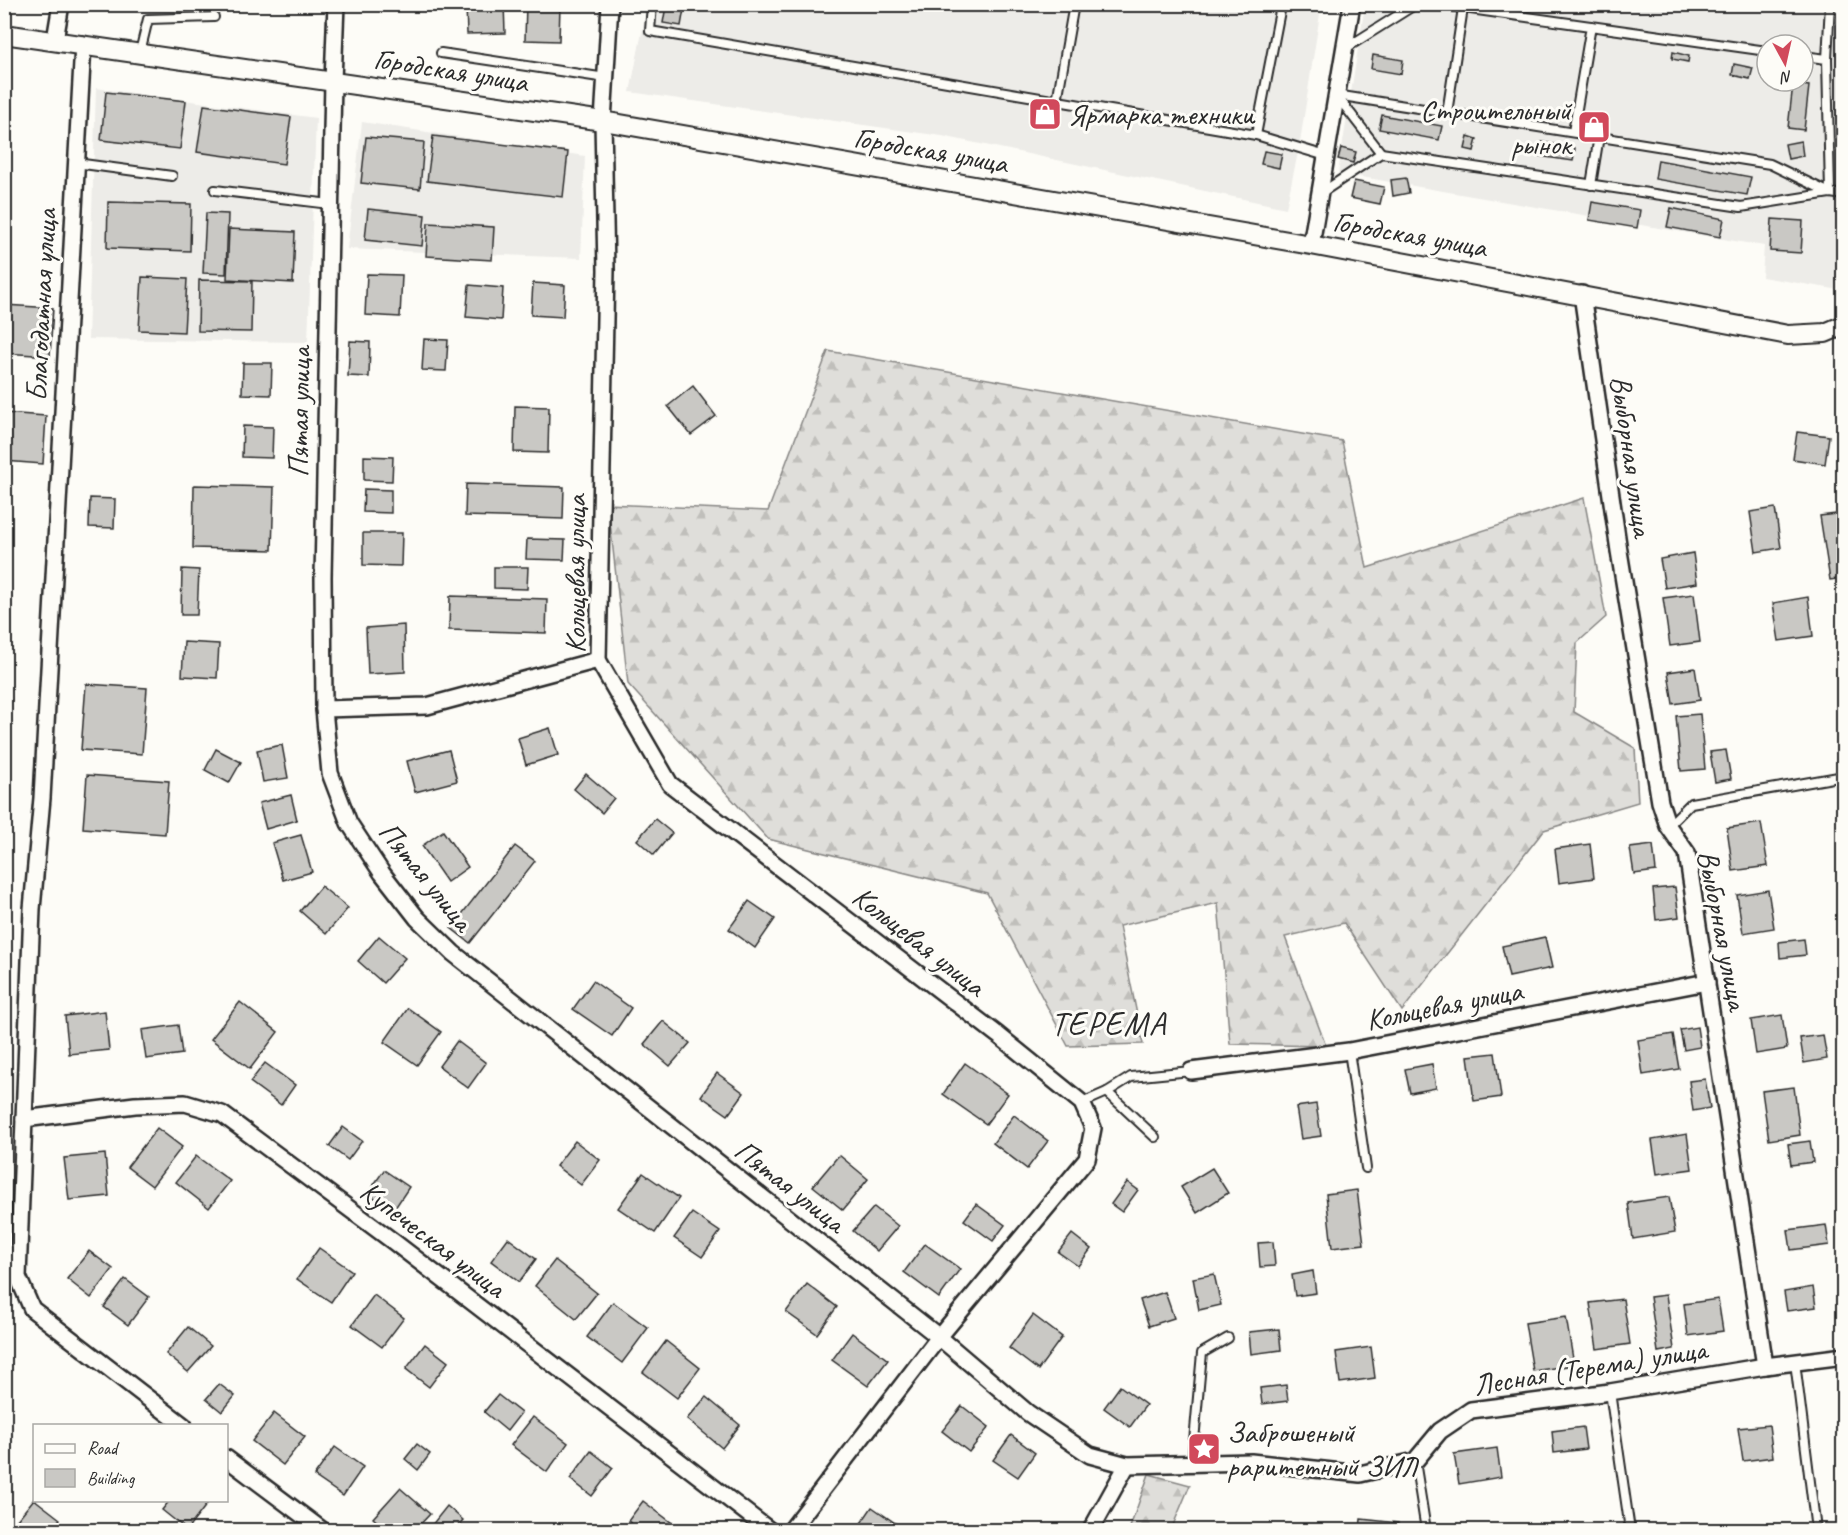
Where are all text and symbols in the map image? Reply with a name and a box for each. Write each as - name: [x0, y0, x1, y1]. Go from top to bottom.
- north arrow: [1755, 33, 1815, 93]
- street label: Городская улица: [371, 39, 533, 101]
- text: N: [1778, 66, 1793, 88]
- place label: Строительный рынок: [1420, 91, 1573, 163]
- place label: Ярмарка техники: [1068, 95, 1256, 133]
- shop icon: Ярмарка техники: [1027, 96, 1063, 132]
- shop icon: Строительный рынок: [1576, 109, 1612, 145]
- street label: Городская улица: [851, 118, 1013, 183]
- street label: Городская улица: [1330, 202, 1492, 267]
- street label: Благодатная улица: [17, 206, 65, 402]
- street label: Пятая улица: [279, 344, 319, 478]
- street label: Выборная улица: [1602, 373, 1662, 542]
- street label: Кольцевая улица: [556, 493, 594, 653]
- street label: Пятая улица: [370, 813, 483, 941]
- street label: Выборная улица: [1689, 847, 1758, 1016]
- street label: Кольцевая улица: [845, 877, 995, 1006]
- street label: Кольцевая улица: [1363, 971, 1527, 1039]
- district label: ТЕРЕМА: [1051, 1003, 1167, 1045]
- street label: Пятая улица: [727, 1131, 855, 1243]
- street label: Купеческая улица: [353, 1172, 515, 1307]
- street label: Лесная (Терема) улица: [1471, 1329, 1712, 1404]
- place label: Заброшеный раритетный ЗИЛ: [1227, 1413, 1420, 1485]
- legend: [33, 1424, 228, 1502]
- place icon: Заброшеный раритетный ЗИЛ: [1186, 1431, 1222, 1467]
- text: Road: [87, 1437, 120, 1459]
- text: Building: [87, 1467, 136, 1489]

